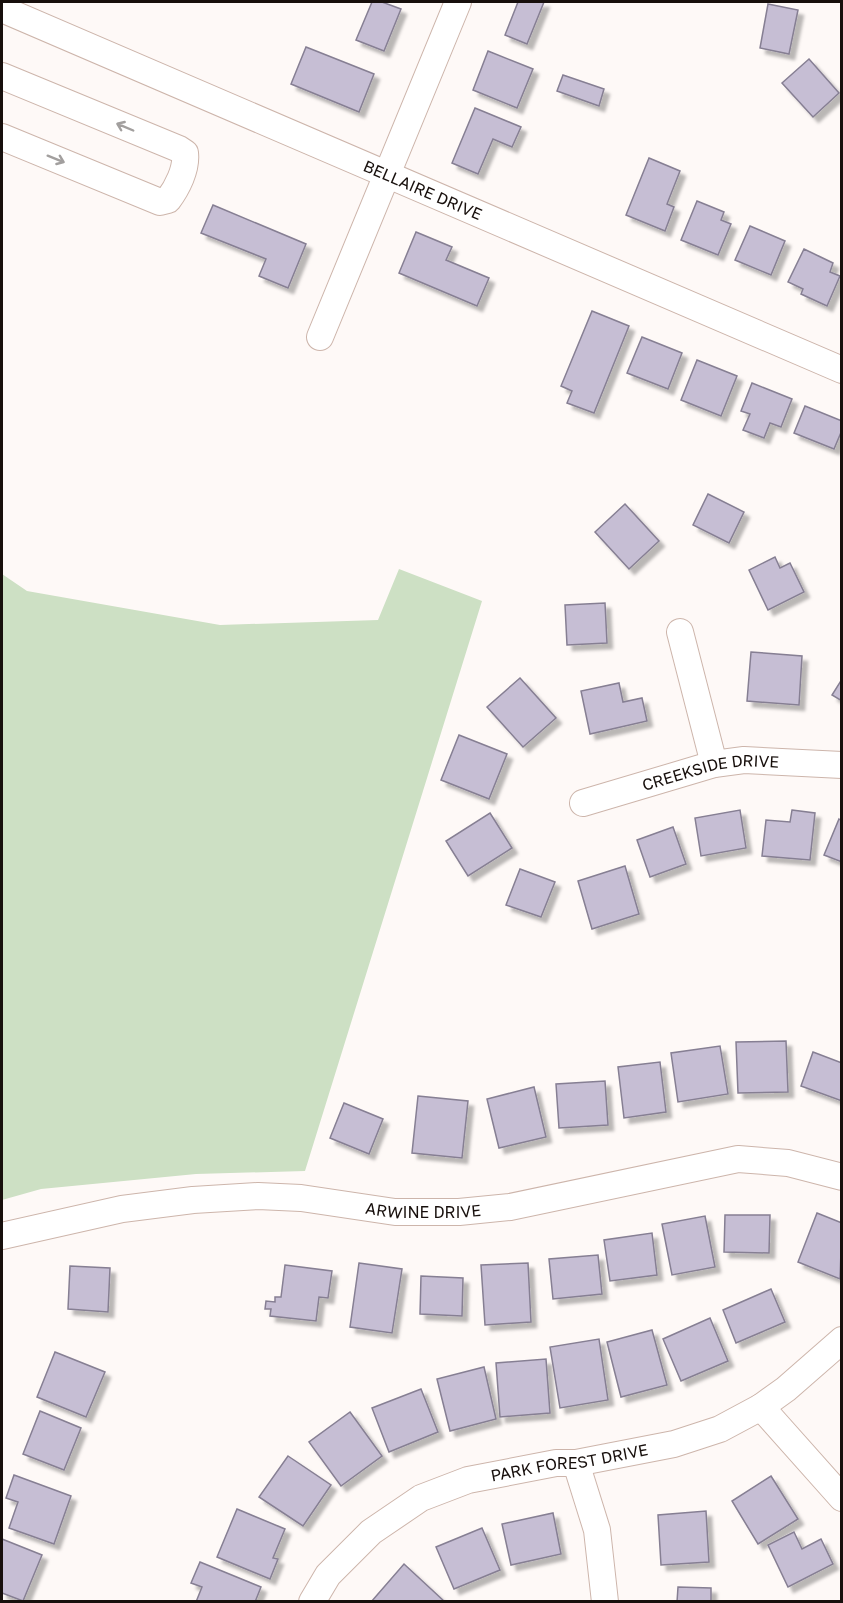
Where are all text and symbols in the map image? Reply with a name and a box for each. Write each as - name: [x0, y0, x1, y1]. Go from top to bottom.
- one-way arrow: [116, 121, 135, 132]
- one-way arrow: [46, 155, 64, 166]
- street label: BELLAIRE DRIVE: [360, 156, 485, 224]
- street label: CREEKSIDE DRIVE: [640, 750, 779, 795]
- street label: ARWINE DRIVE: [364, 1198, 482, 1223]
- street label: PARK FOREST DRIVE: [489, 1439, 650, 1485]

